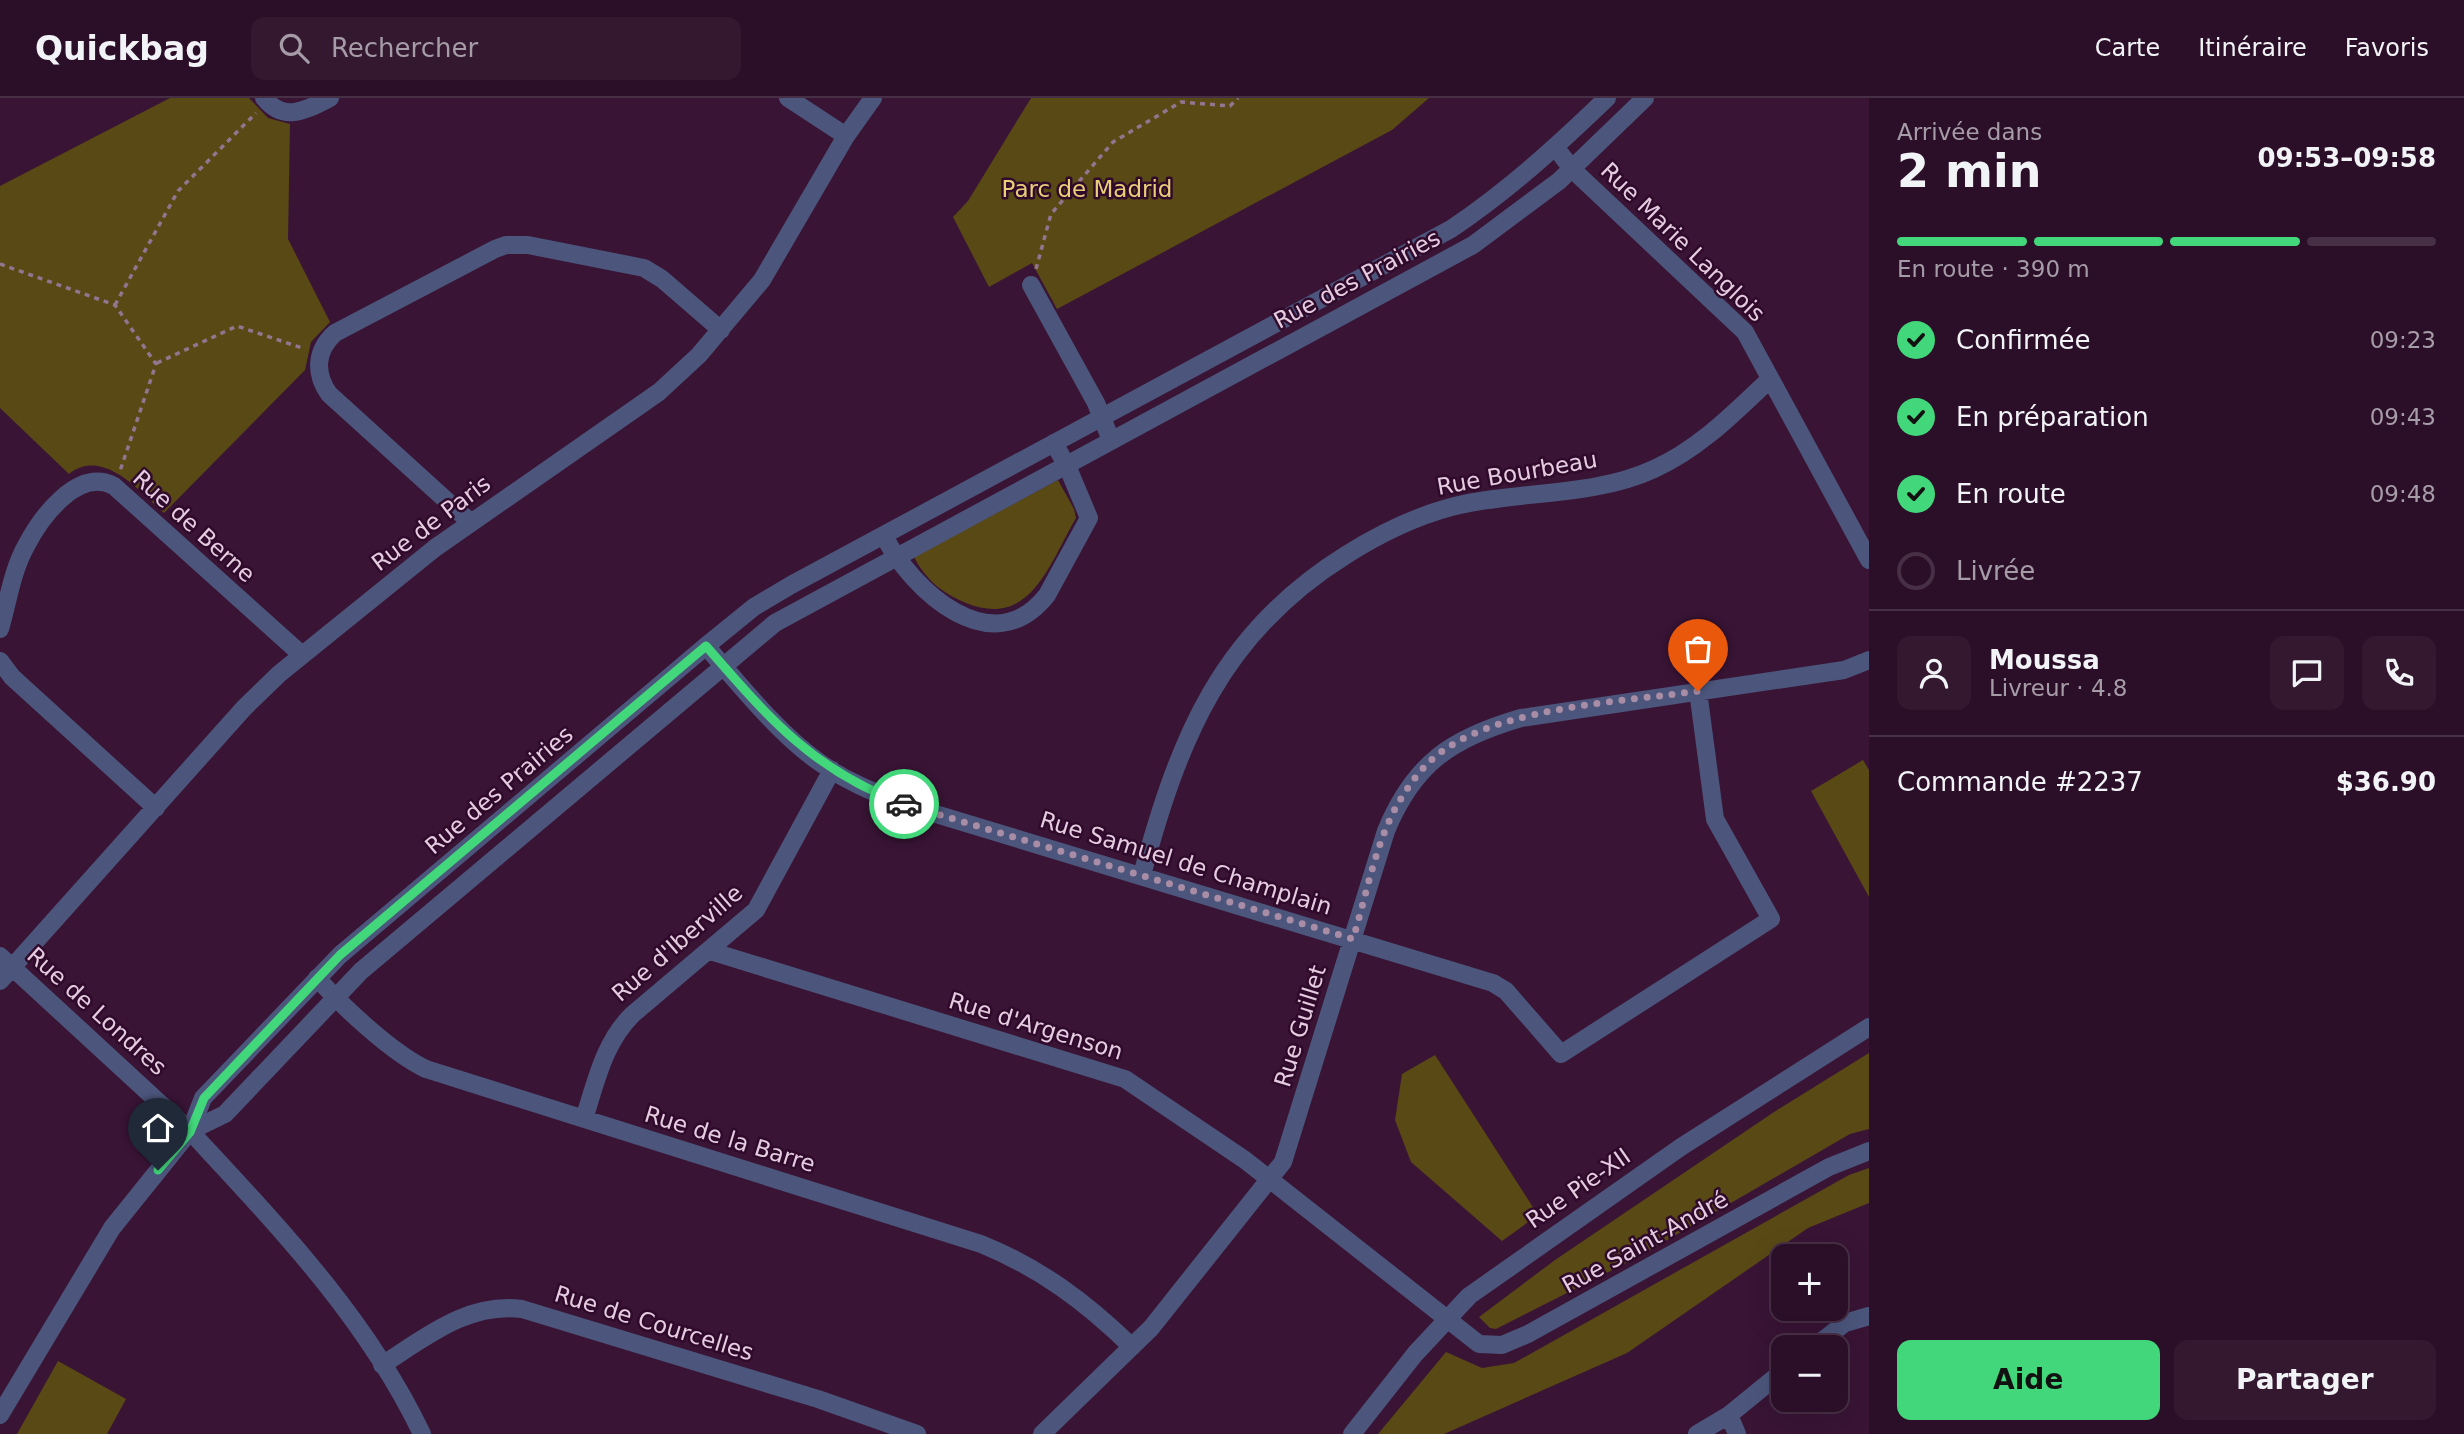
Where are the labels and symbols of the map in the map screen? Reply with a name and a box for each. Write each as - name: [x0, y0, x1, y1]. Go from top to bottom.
- street label: Rue Marie Langlois: [1596, 157, 1770, 327]
- park label: Parc de Madrid: [1002, 176, 1172, 202]
- street label: Rue des Prairies: [1269, 224, 1445, 334]
- street label: Rue Bourbeau: [1435, 446, 1599, 500]
- street label: Rue de Berne: [128, 465, 260, 587]
- street label: Rue de Paris: [367, 470, 495, 576]
- pin: [1668, 619, 1728, 691]
- street label: Rue des Prairies: [420, 721, 578, 859]
- courier: [869, 769, 939, 839]
- street label: Rue Samuel de Champlain: [1037, 806, 1335, 920]
- street label: Rue d'Iberville: [607, 879, 747, 1007]
- street label: Rue de Londres: [22, 942, 172, 1080]
- street label: Rue Guillet: [1269, 962, 1331, 1090]
- street label: Rue d'Argenson: [946, 987, 1126, 1065]
- pin: [128, 1098, 188, 1170]
- street label: Rue de la Barre: [642, 1101, 818, 1177]
- street label: Rue Pie-XII: [1521, 1143, 1635, 1233]
- street label: Rue Saint-André: [1558, 1186, 1732, 1298]
- street label: Rue de Courcelles: [551, 1280, 757, 1366]

